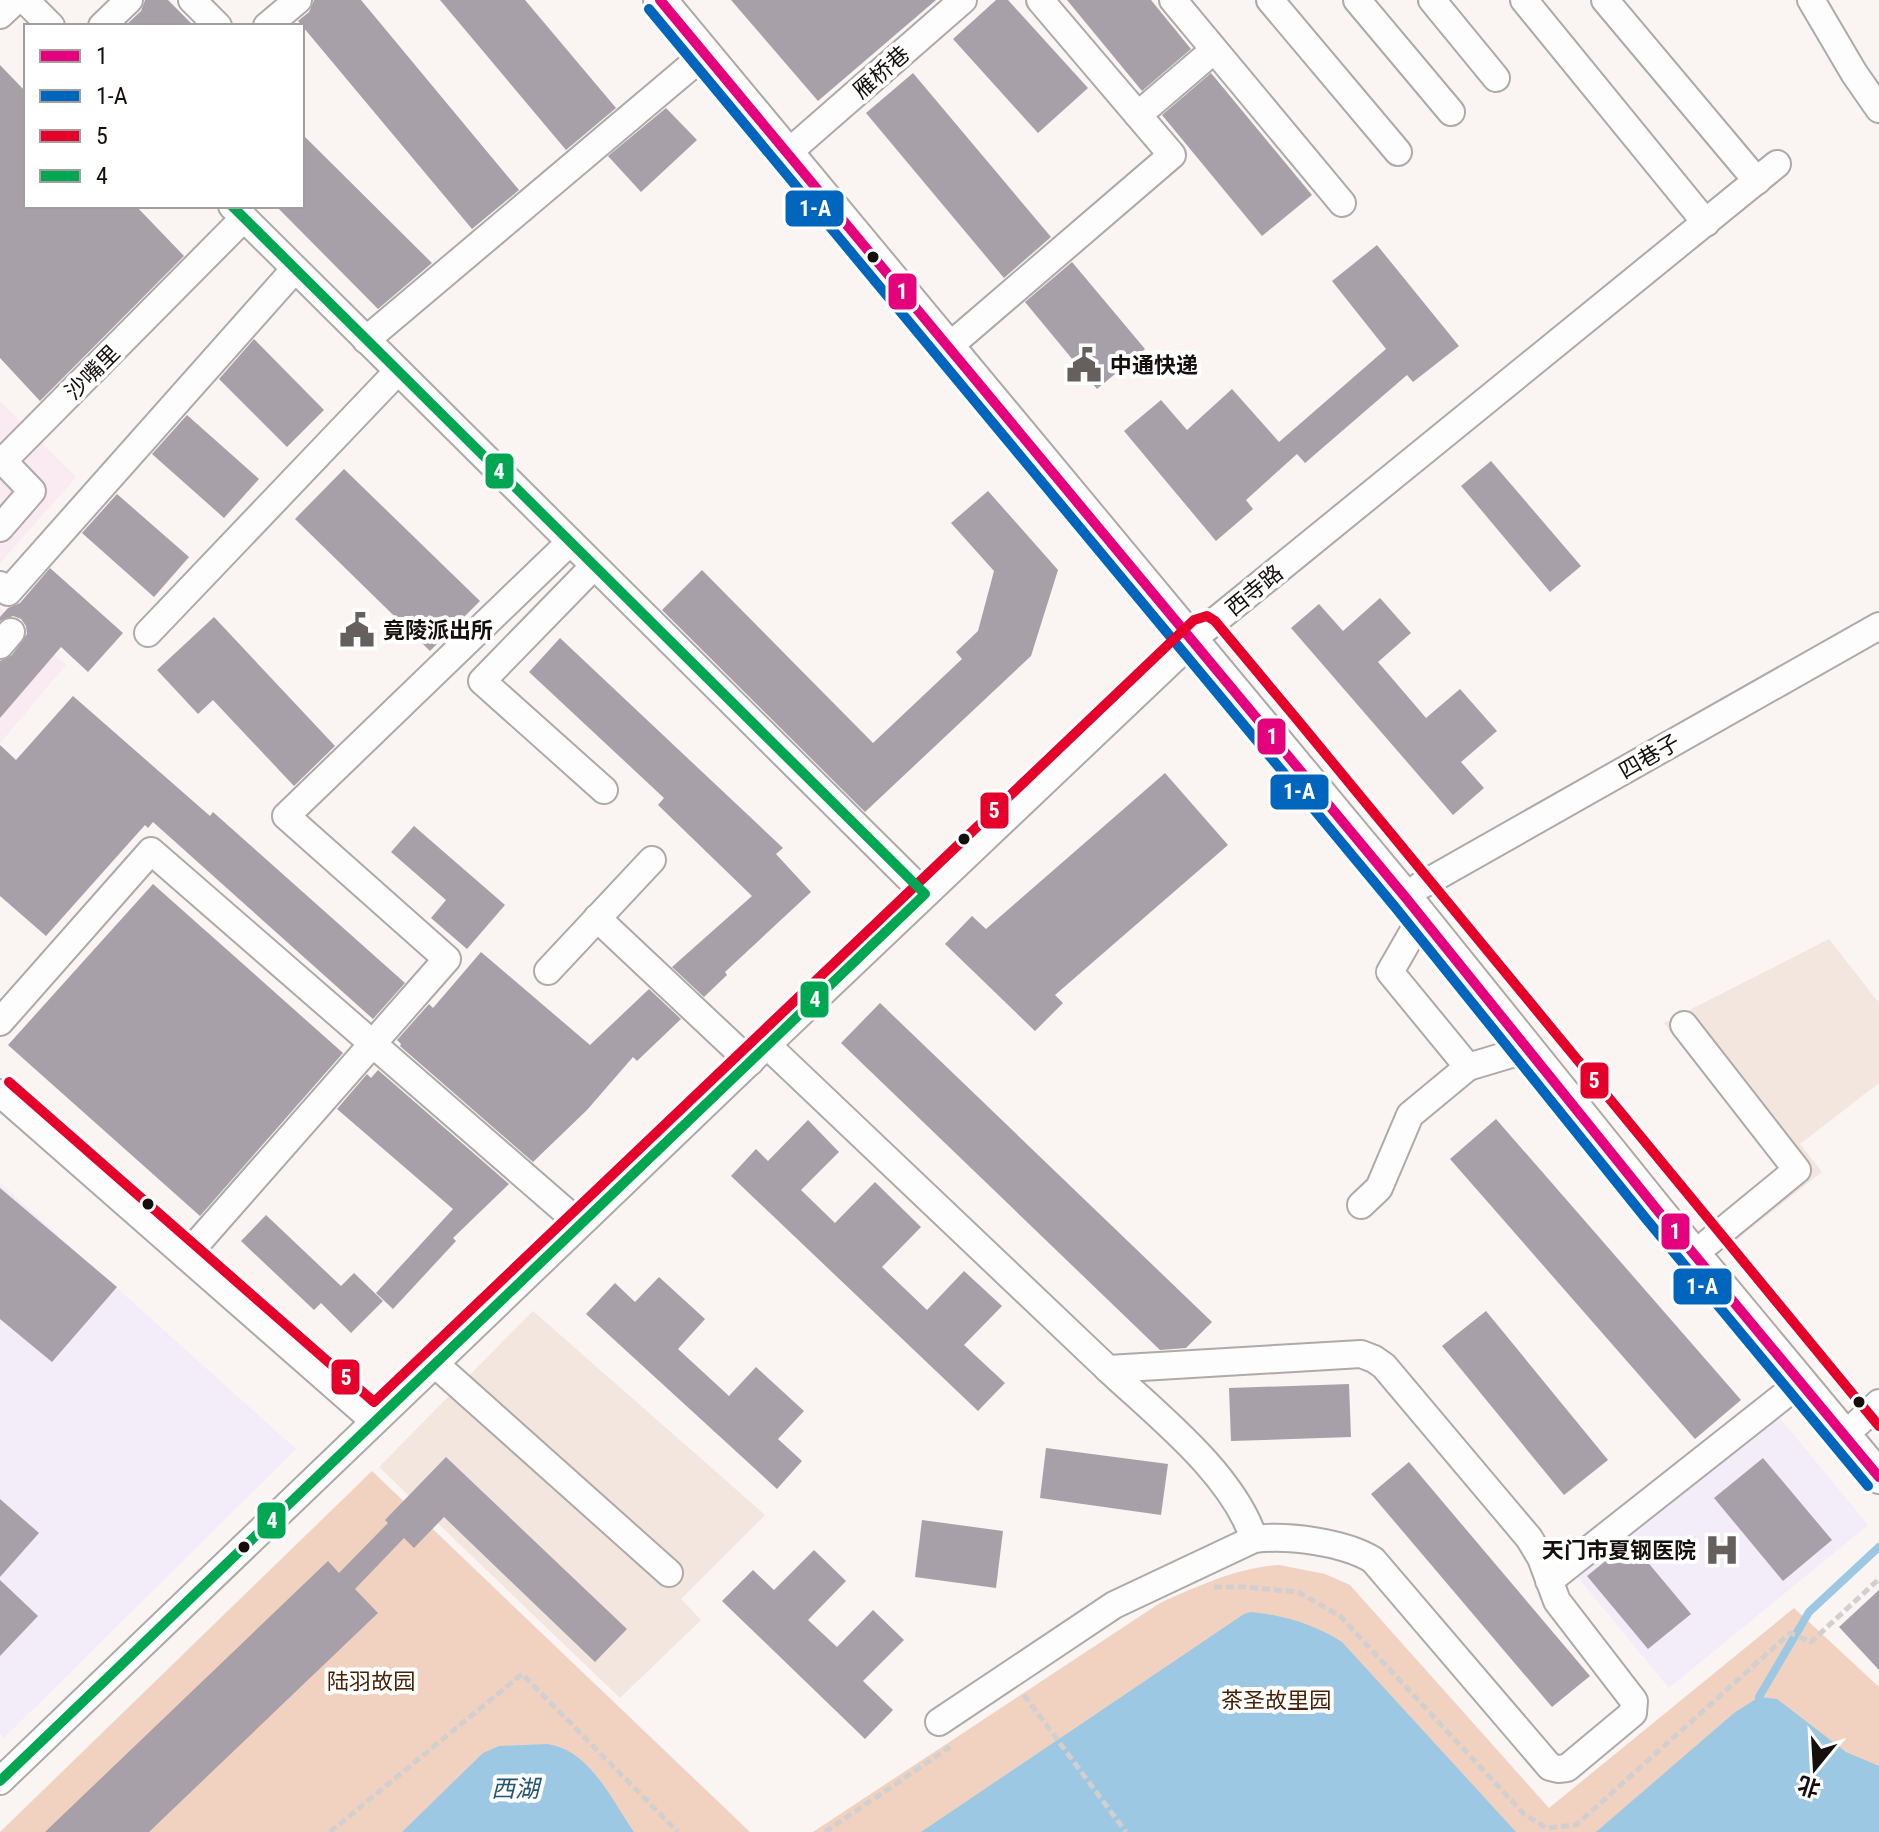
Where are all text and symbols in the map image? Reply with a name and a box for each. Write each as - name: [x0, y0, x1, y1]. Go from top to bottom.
- legend: [24, 24, 304, 208]
- street label: 雁桥巷: [848, 41, 914, 103]
- text: 1: [96, 42, 108, 70]
- text: 1-A: [96, 82, 128, 110]
- text: 5: [96, 122, 108, 150]
- text: 4: [96, 162, 108, 190]
- line badge: 1-A: [784, 189, 845, 228]
- text: 1-A: [799, 196, 831, 221]
- unlabelled marker: [865, 249, 881, 265]
- line badge: 1: [887, 272, 918, 311]
- text: 1: [896, 279, 908, 304]
- street label: 沙嘴里: [60, 340, 125, 405]
- public building icon: 中通快递: [1065, 346, 1103, 384]
- place label: 中通快递: [1110, 353, 1198, 378]
- line badge: 4: [484, 452, 515, 490]
- text: 4: [493, 459, 505, 484]
- street label: 西寺路: [1221, 560, 1288, 621]
- public building icon: 竟陵派出所: [338, 611, 376, 649]
- place label: 竟陵派出所: [383, 618, 493, 643]
- line badge: 1: [1256, 717, 1287, 756]
- text: 1: [1266, 724, 1278, 749]
- street label: 四巷子: [1614, 729, 1684, 784]
- line badge: 1-A: [1269, 773, 1330, 811]
- text: 1-A: [1283, 779, 1315, 804]
- line badge: 5: [979, 791, 1010, 830]
- text: 5: [988, 798, 1000, 823]
- unlabelled marker: [956, 831, 972, 847]
- line badge: 4: [799, 980, 830, 1019]
- text: 4: [809, 987, 821, 1012]
- line badge: 5: [1579, 1061, 1610, 1100]
- text: 5: [1588, 1068, 1600, 1093]
- unlabelled marker: [140, 1196, 156, 1212]
- line badge: 1: [1660, 1212, 1691, 1251]
- text: 1: [1669, 1219, 1681, 1244]
- line badge: 1-A: [1672, 1267, 1733, 1306]
- text: 1-A: [1686, 1274, 1718, 1299]
- line badge: 5: [330, 1358, 361, 1396]
- text: 5: [340, 1365, 352, 1390]
- unlabelled marker: [1851, 1394, 1867, 1410]
- line badge: 4: [256, 1501, 287, 1540]
- text: 4: [266, 1508, 278, 1533]
- hospital icon: 天门市夏钢医院: [1703, 1531, 1741, 1569]
- place label: 天门市夏钢医院: [1542, 1538, 1696, 1563]
- unlabelled marker: [236, 1539, 252, 1555]
- park label: 陆羽故园: [327, 1669, 415, 1694]
- park label: 茶圣故里园: [1221, 1688, 1331, 1713]
- north arrow: [1775, 1728, 1855, 1808]
- text: 北: [1795, 1771, 1823, 1802]
- water label: 西湖: [491, 1775, 543, 1803]

